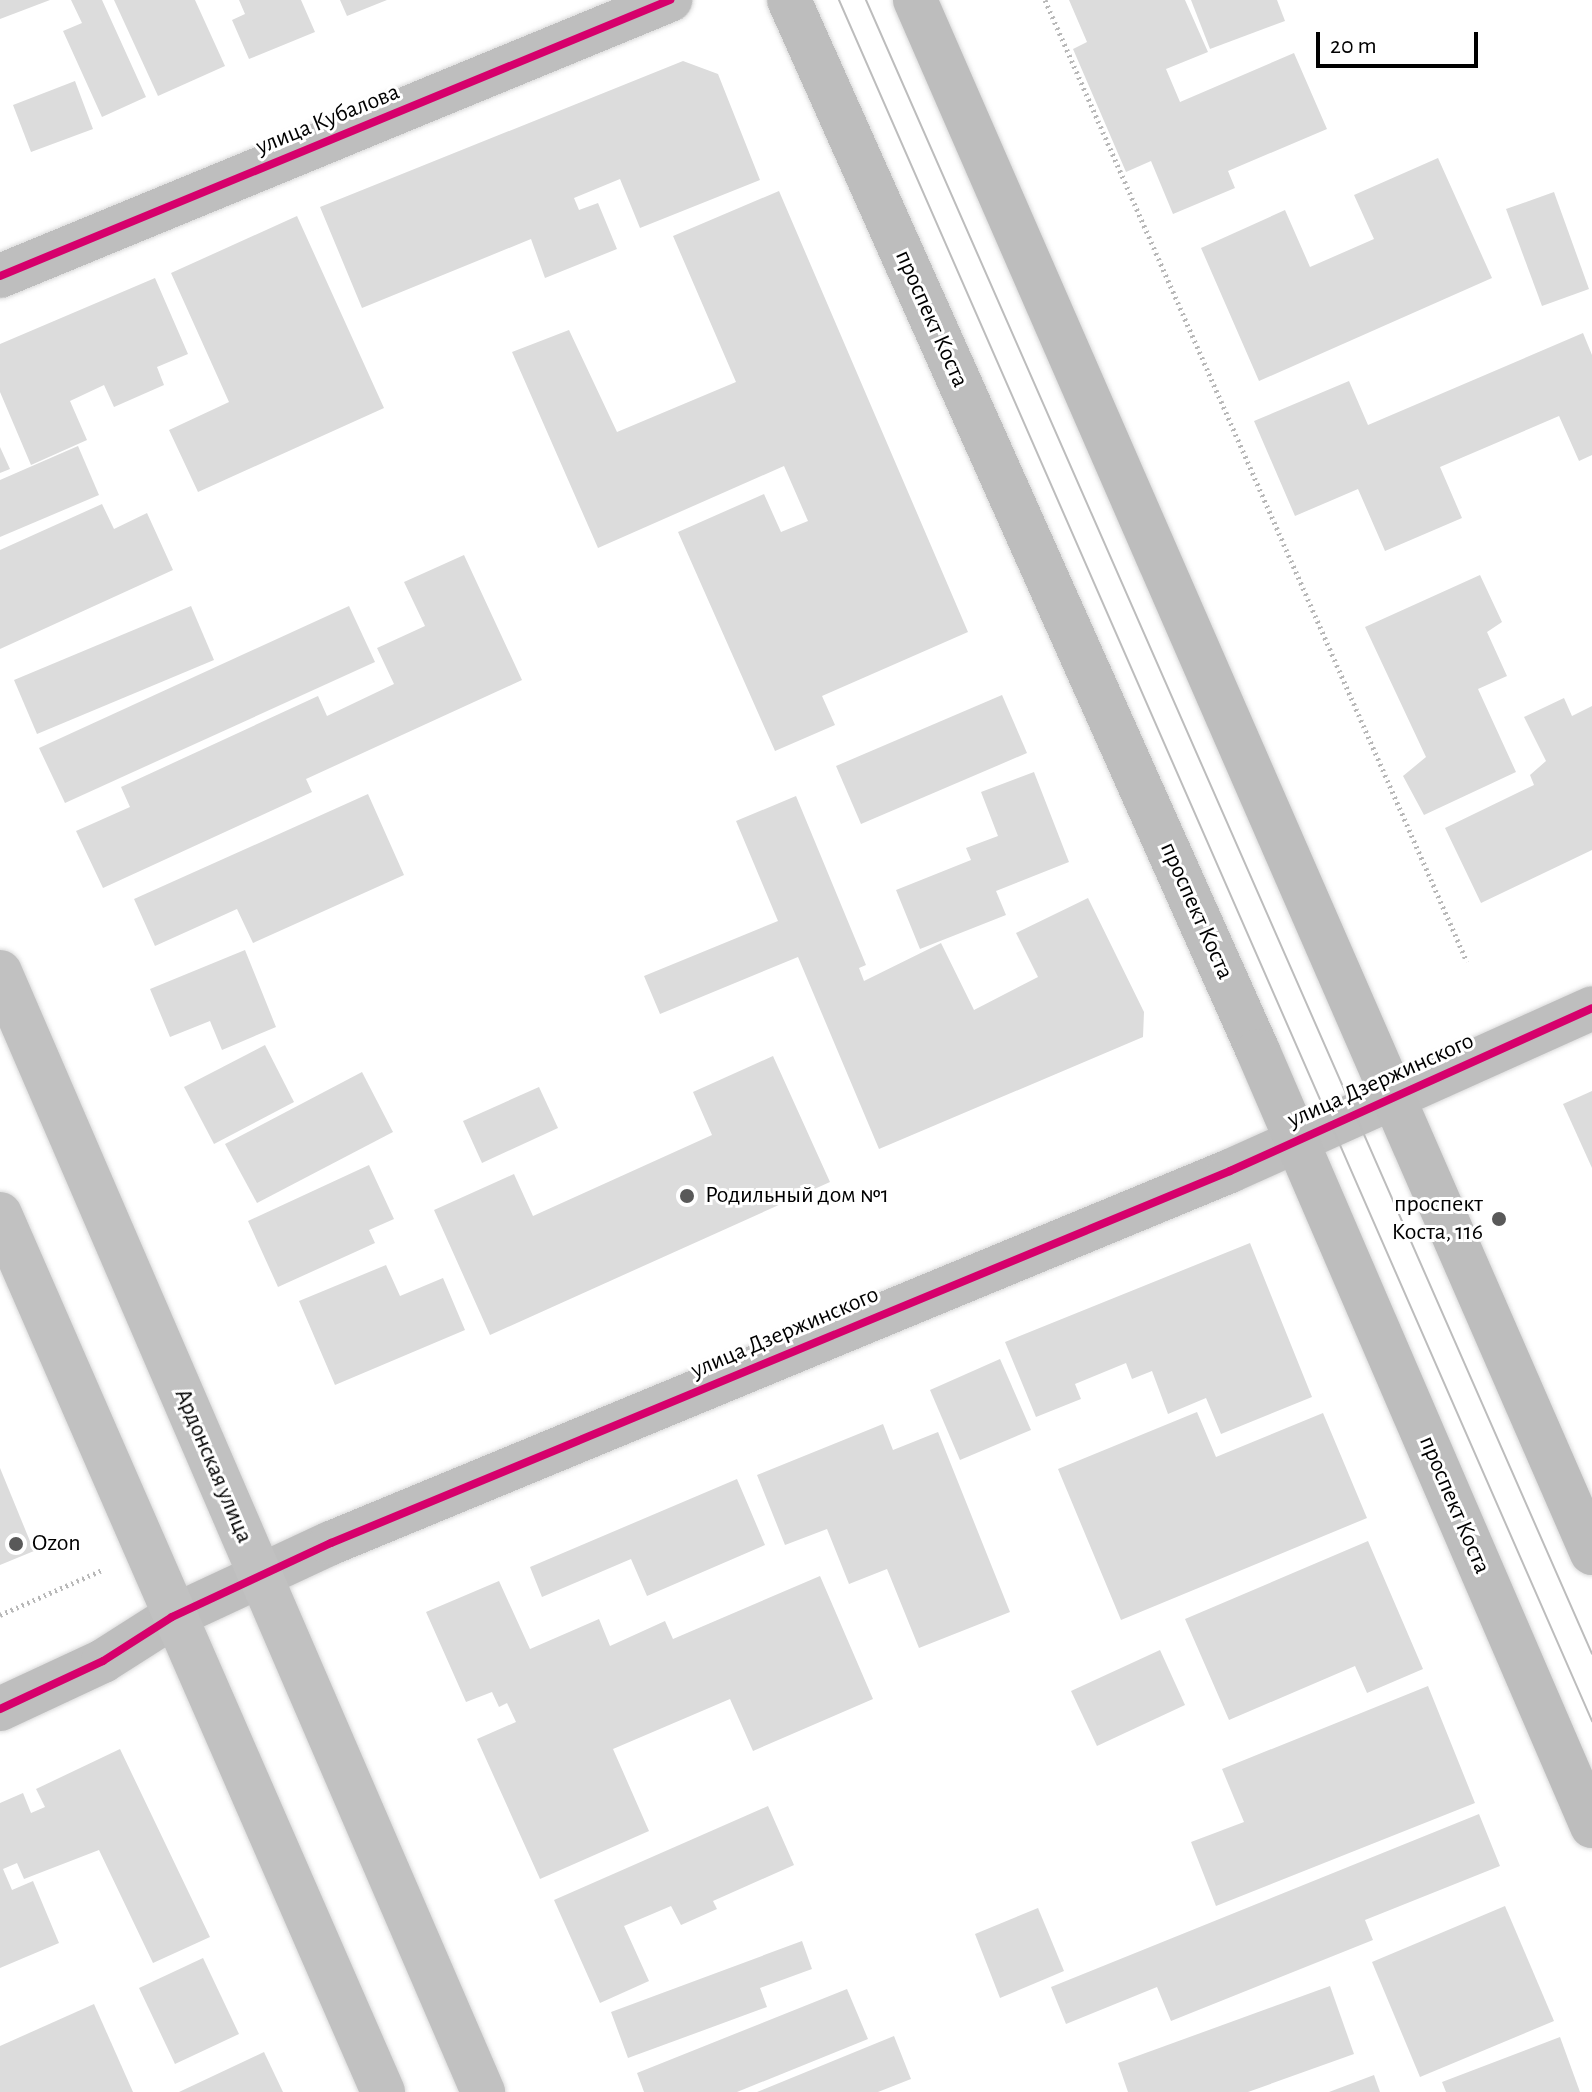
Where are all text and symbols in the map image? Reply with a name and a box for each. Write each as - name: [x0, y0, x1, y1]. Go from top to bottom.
- scale bar: [1320, 16, 1482, 66]
- text: 20 m: [1330, 34, 1377, 58]
- street label: улица Кубалова: [252, 78, 404, 162]
- street label: проспект Коста: [888, 246, 974, 392]
- street label: проспект Коста: [1153, 838, 1239, 984]
- street label: улица Дзержинского: [1283, 1027, 1479, 1135]
- place label: Родильный дом №1: [705, 1182, 889, 1210]
- marker: Родильный дом №1: [676, 1185, 698, 1207]
- place label: проспект Коста, 116: [1391, 1191, 1483, 1247]
- marker: проспект Коста, 116: [1490, 1210, 1508, 1228]
- street label: улица Дзержинского: [687, 1281, 883, 1385]
- street label: Ардонская улица: [168, 1384, 258, 1548]
- street label: проспект Коста: [1412, 1432, 1496, 1578]
- place label: Ozon: [32, 1530, 81, 1558]
- marker: Ozon: [7, 1535, 25, 1553]

